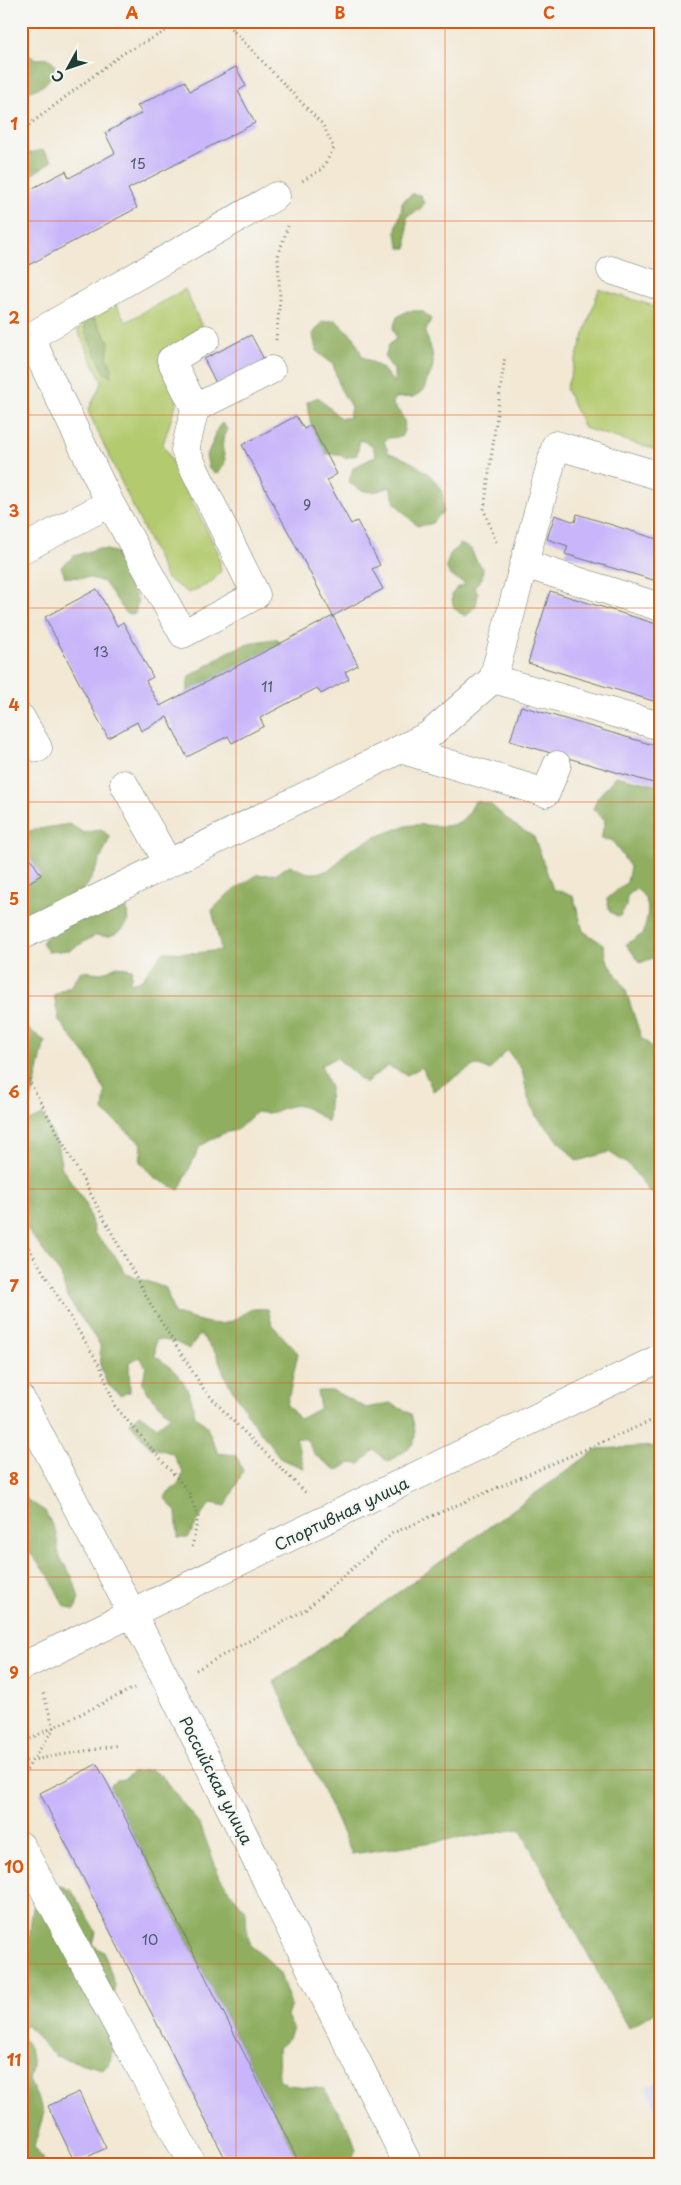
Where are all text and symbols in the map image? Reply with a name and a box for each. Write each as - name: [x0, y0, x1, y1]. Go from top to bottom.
- text: A: [126, 0, 139, 24]
- text: B: [335, 0, 346, 24]
- text: C: [543, 0, 555, 24]
- north arrow: [42, 42, 92, 92]
- text: С: [46, 66, 69, 87]
- text: 1: [10, 111, 18, 135]
- house number: 15: [130, 153, 146, 174]
- text: 2: [8, 305, 20, 329]
- house number: 9: [303, 494, 311, 515]
- text: 3: [9, 498, 19, 522]
- house number: 13: [93, 641, 109, 662]
- house number: 11: [261, 676, 273, 697]
- text: 4: [9, 692, 20, 716]
- text: 5: [9, 886, 19, 910]
- text: 6: [8, 1079, 20, 1103]
- text: 7: [9, 1273, 19, 1297]
- text: 8: [9, 1466, 19, 1490]
- street label: Спортивная улица: [270, 1470, 412, 1556]
- text: 9: [9, 1660, 19, 1684]
- street label: Российская улица: [174, 1712, 260, 1848]
- text: 10: [4, 1854, 24, 1878]
- house number: 10: [142, 1929, 158, 1950]
- text: 11: [7, 2047, 21, 2071]

